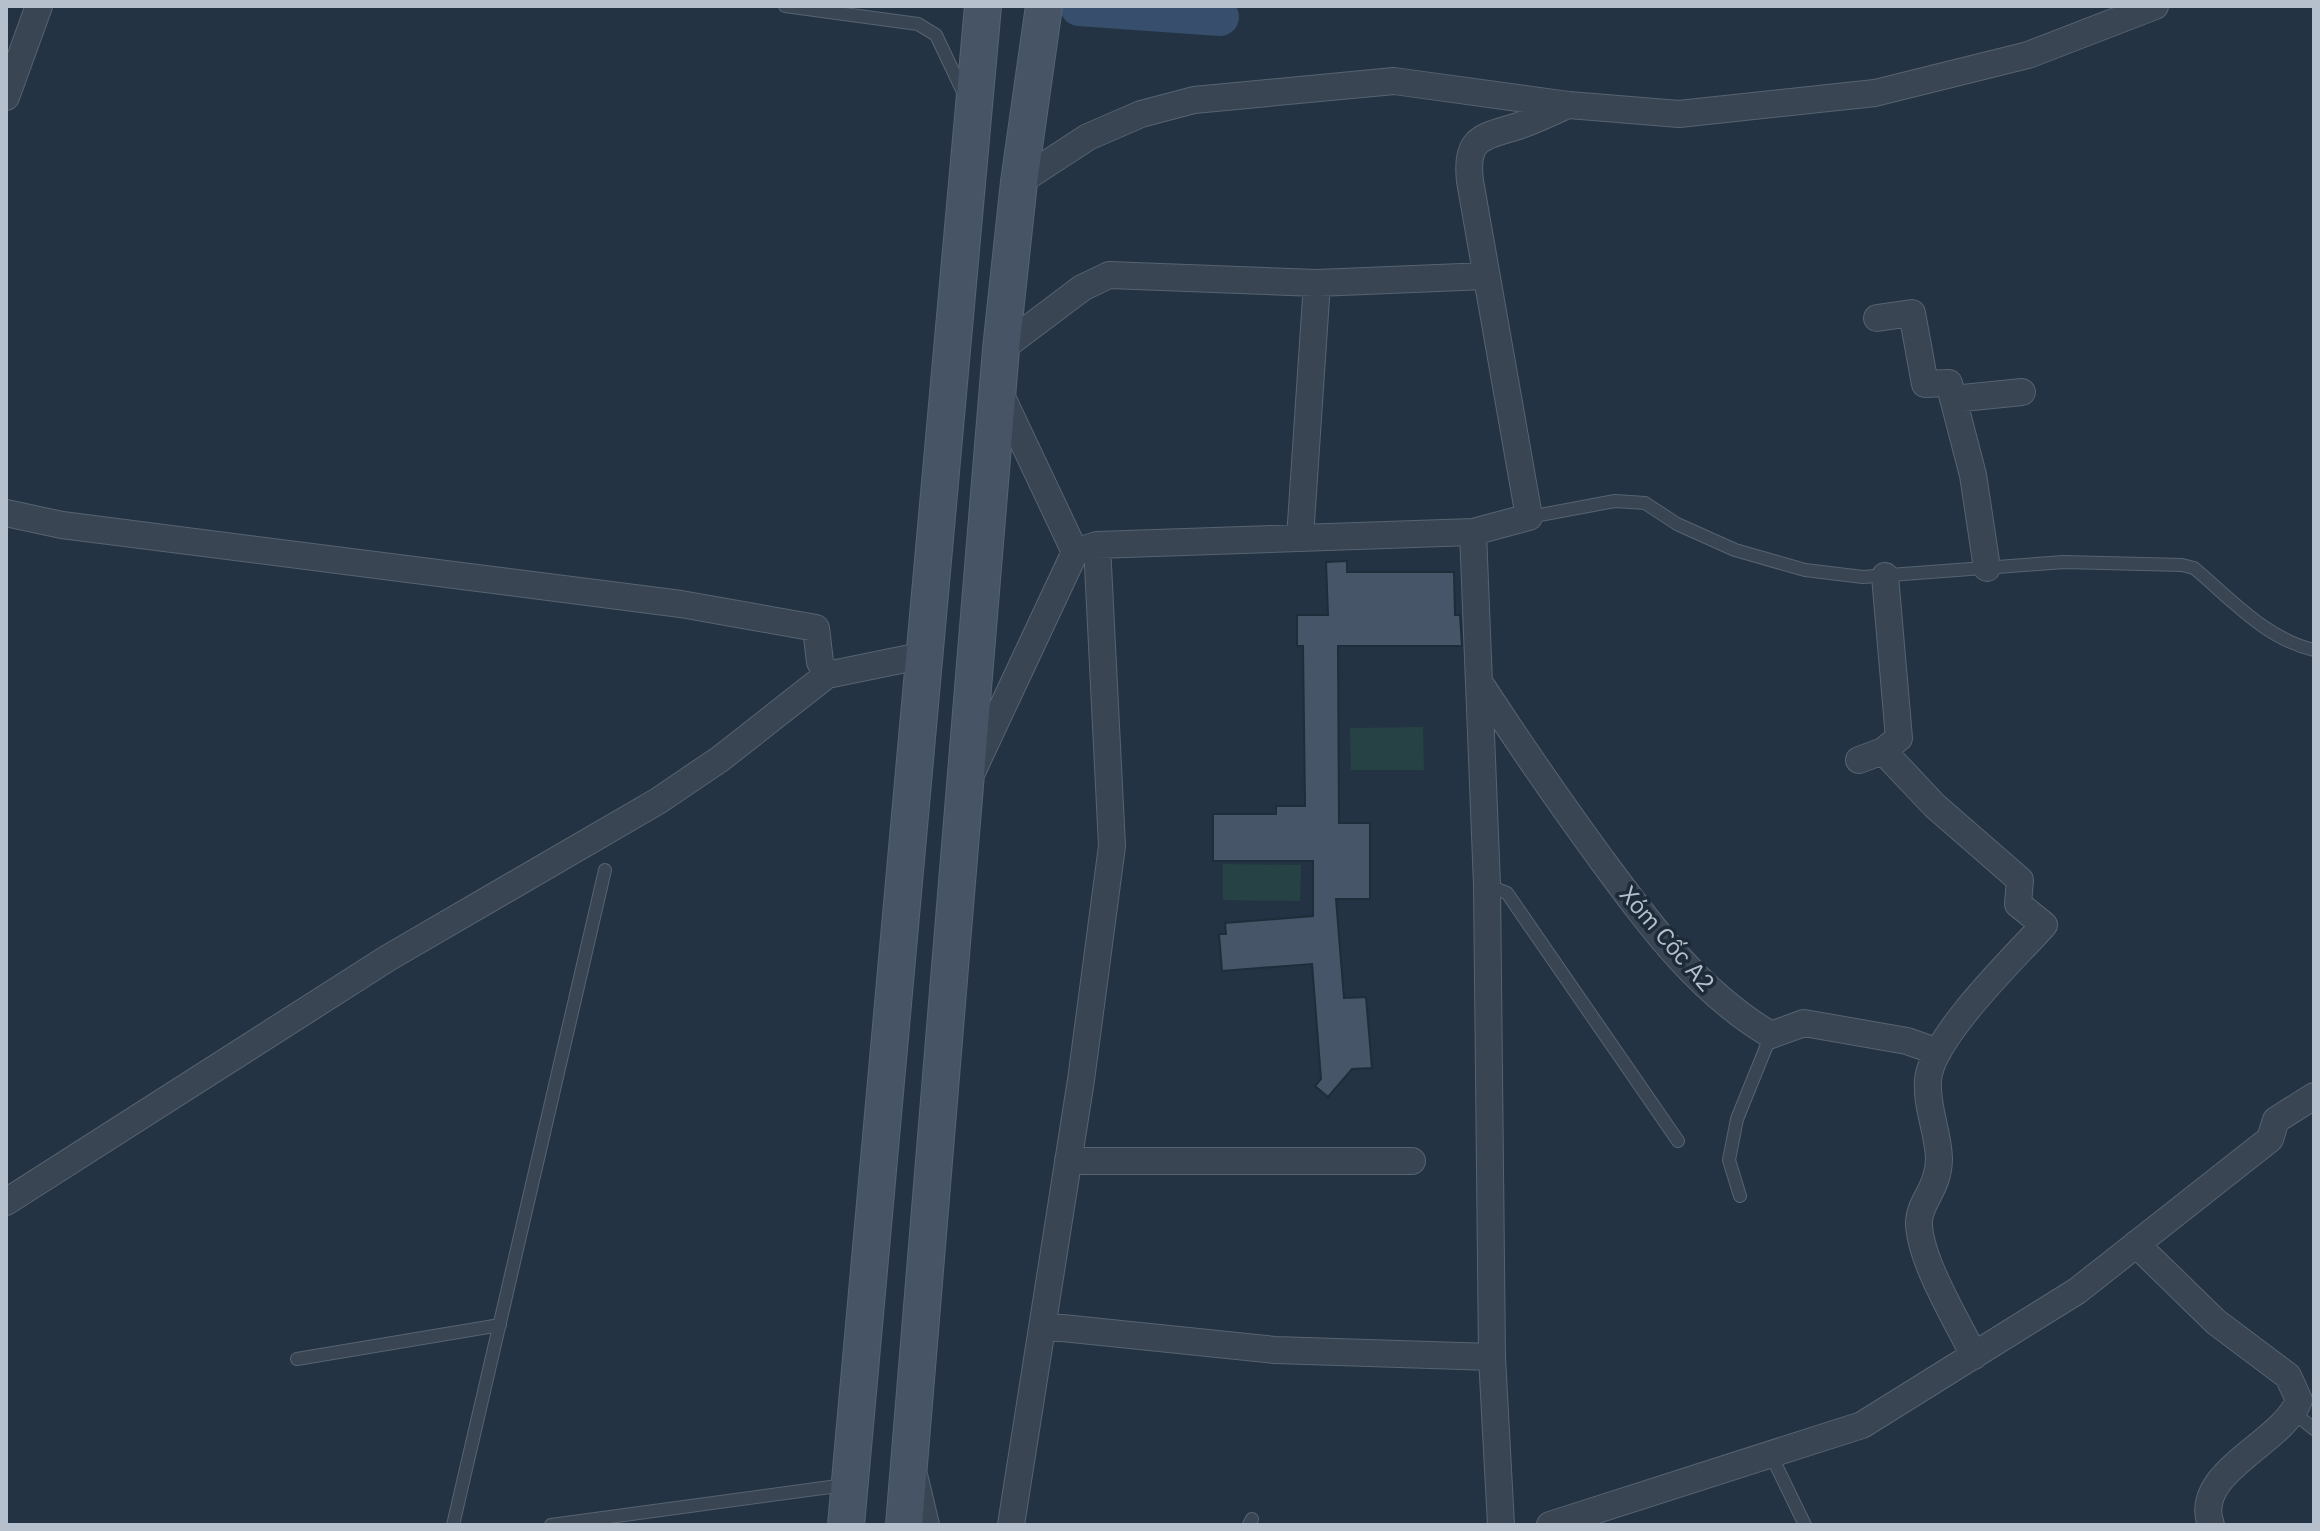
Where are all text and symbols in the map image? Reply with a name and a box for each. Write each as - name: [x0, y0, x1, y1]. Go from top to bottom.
- street label: Xóm Cốc A2: [1613, 879, 1723, 998]

